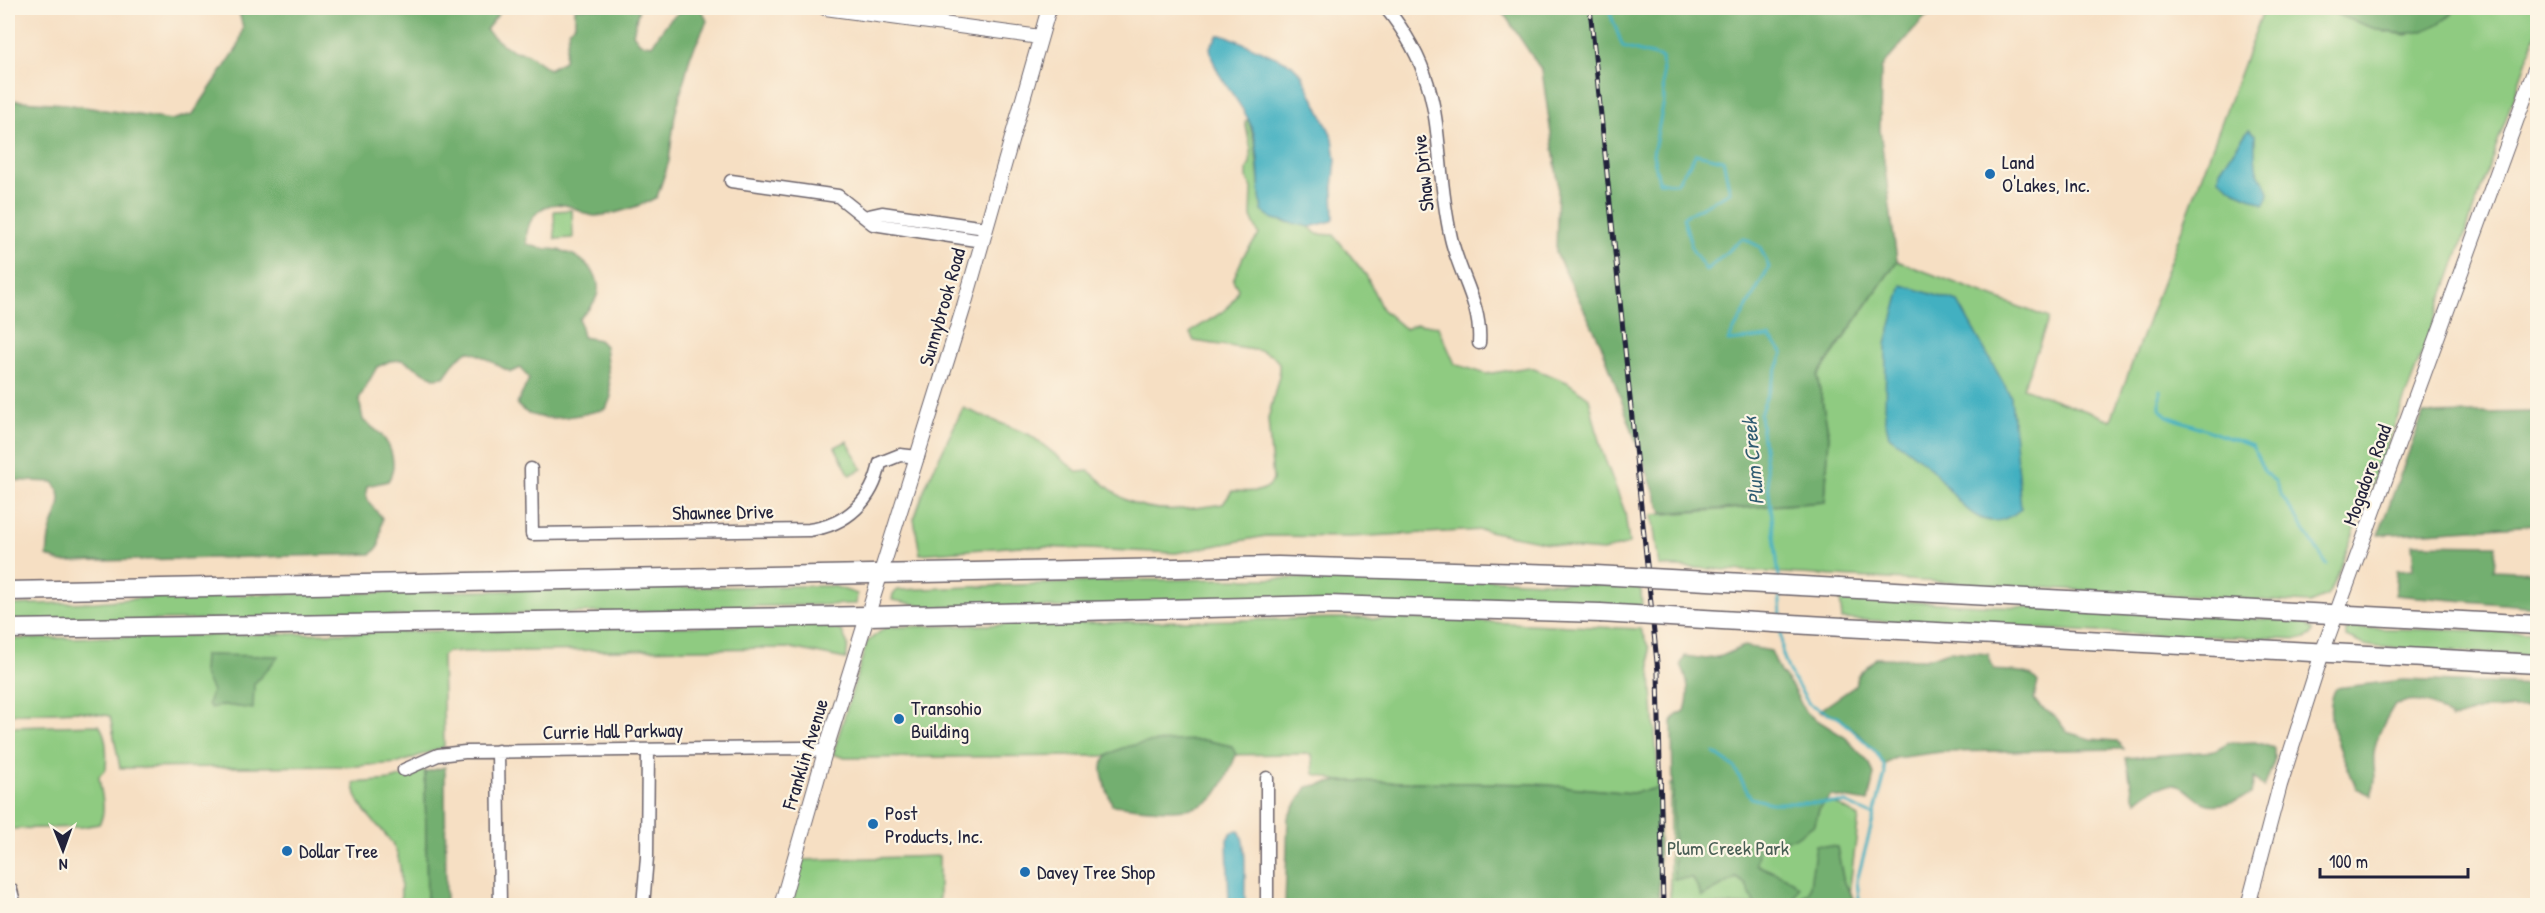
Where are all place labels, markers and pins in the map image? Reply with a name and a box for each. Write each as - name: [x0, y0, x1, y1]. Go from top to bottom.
- place label: Land O'Lakes, Inc.: [2002, 148, 2090, 198]
- marker: Land O'Lakes, Inc.: [1983, 167, 1997, 181]
- place label: Transohio Building: [911, 694, 982, 744]
- marker: Transohio Building: [892, 712, 906, 726]
- place label: Post Products, Inc.: [885, 799, 983, 849]
- marker: Post Products, Inc.: [866, 817, 880, 831]
- place label: Dollar Tree: [299, 837, 378, 864]
- marker: Dollar Tree: [280, 844, 294, 858]
- place label: Davey Tree Shop: [1037, 858, 1156, 885]
- marker: Davey Tree Shop: [1018, 865, 1032, 879]

